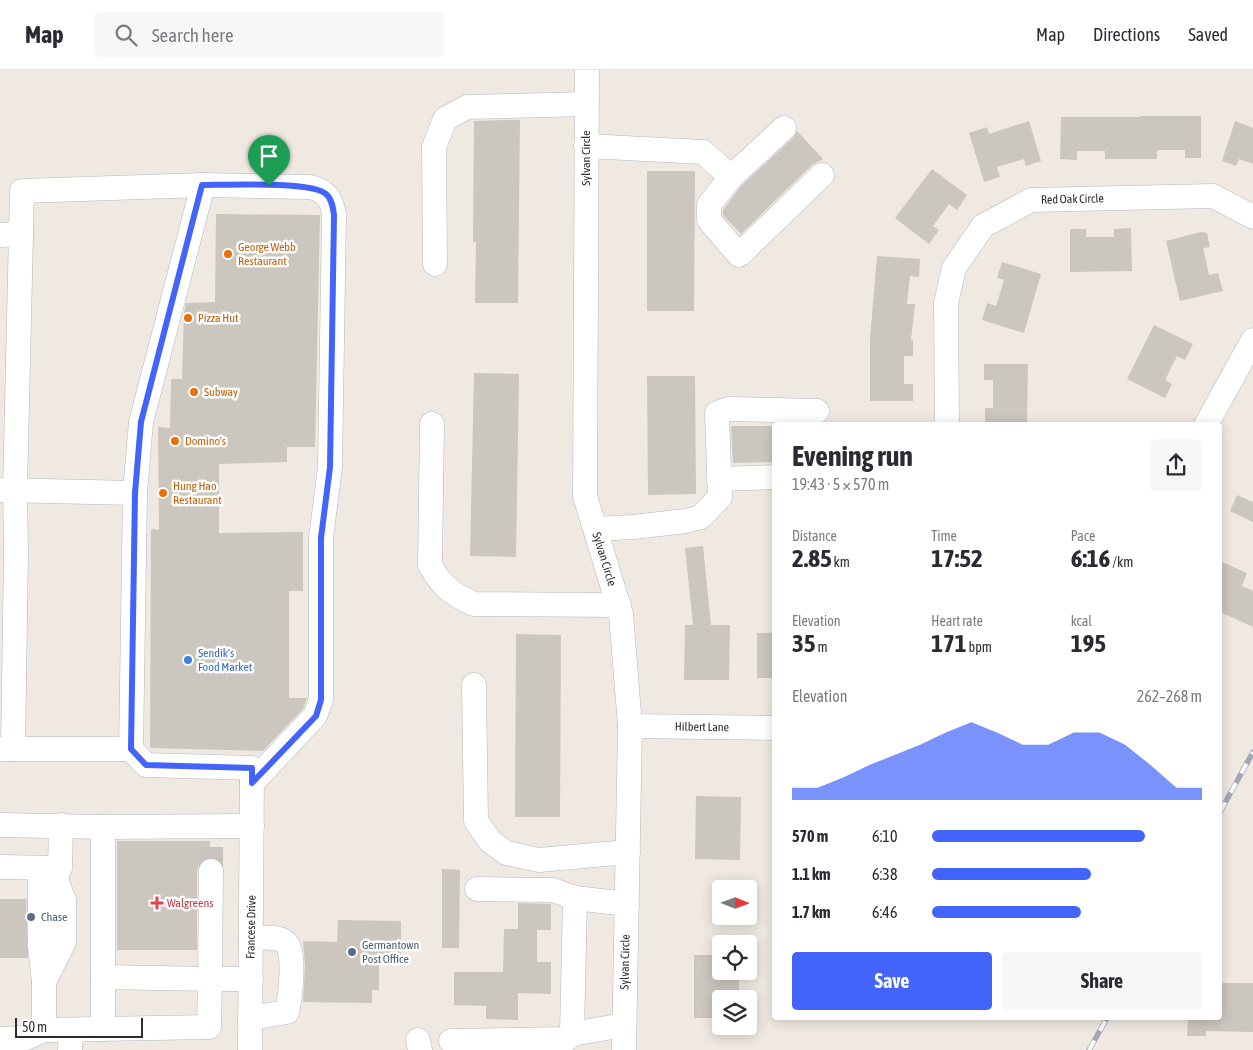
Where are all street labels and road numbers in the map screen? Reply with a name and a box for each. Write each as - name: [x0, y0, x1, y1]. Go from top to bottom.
- street label: Sylvan Circle: [579, 130, 593, 186]
- street label: Red Oak Circle: [1041, 191, 1104, 207]
- street label: Sylvan Circle: [589, 531, 619, 588]
- street label: Hilbert Lane: [675, 720, 729, 734]
- street label: Francese Drive: [243, 895, 259, 959]
- street label: Sylvan Circle: [618, 934, 632, 990]

